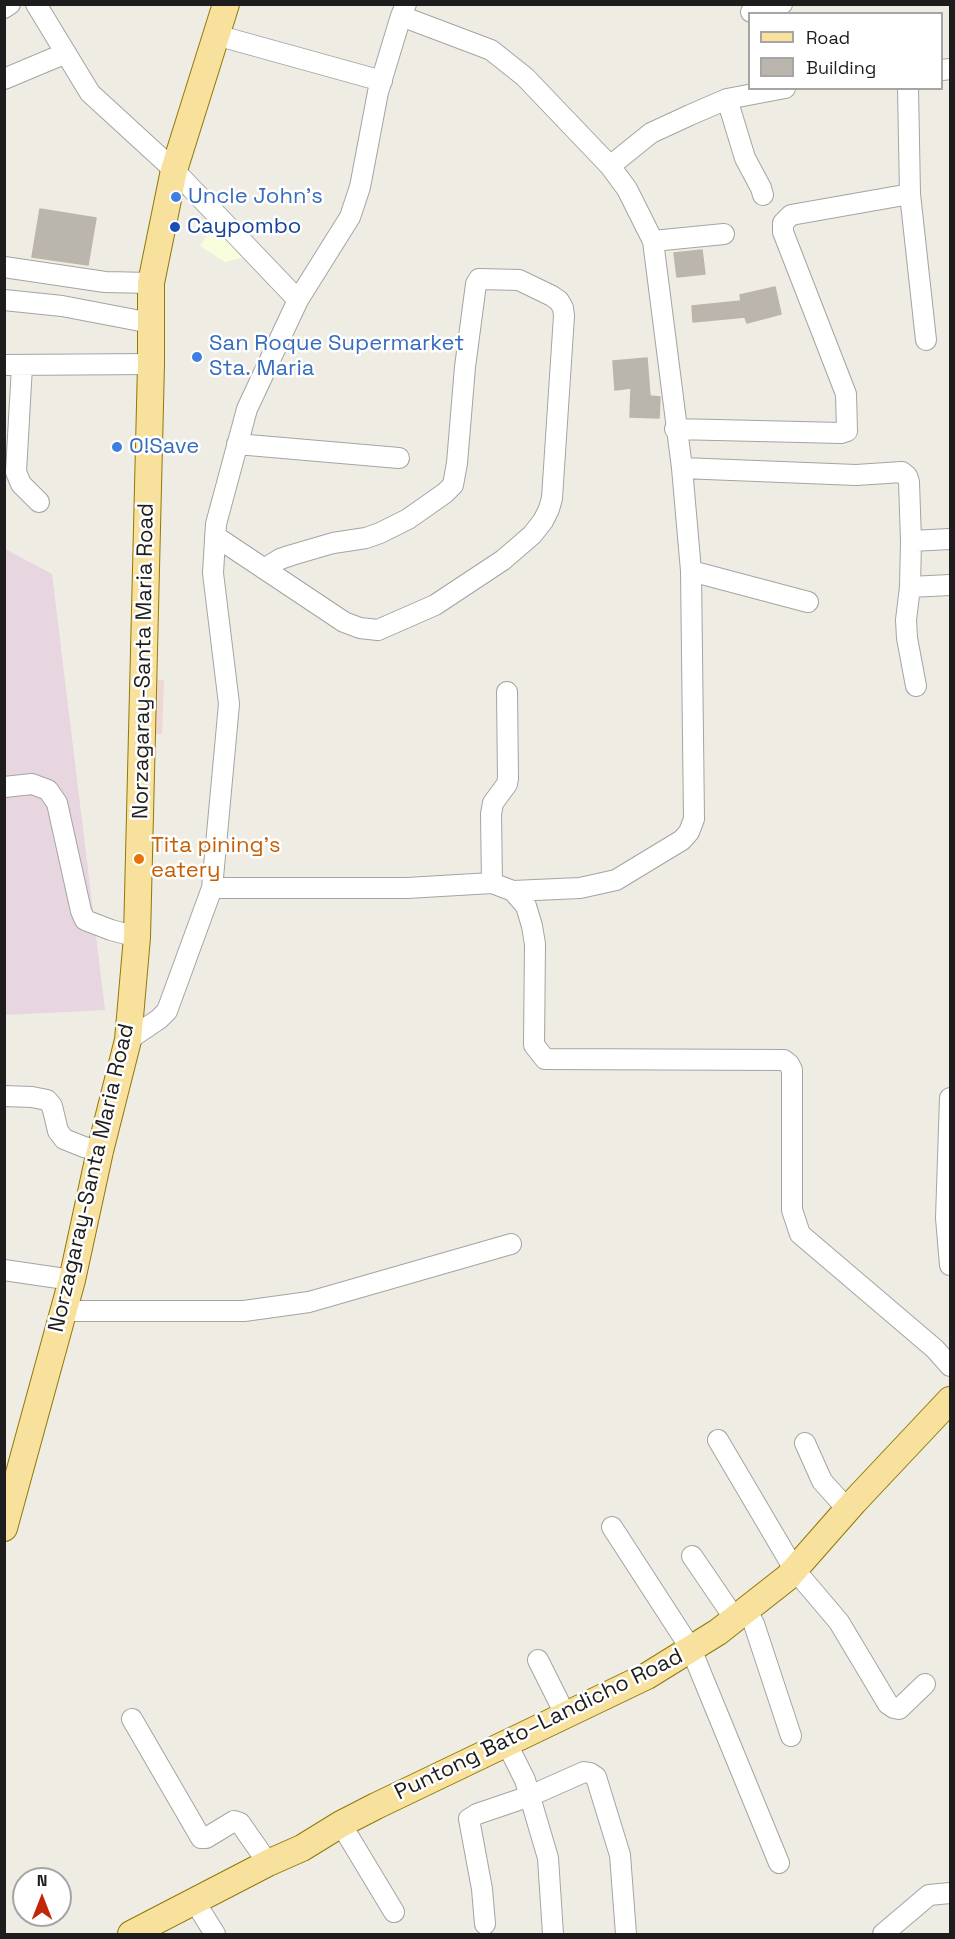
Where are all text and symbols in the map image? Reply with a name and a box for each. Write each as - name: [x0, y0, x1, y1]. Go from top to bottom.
- legend: [748, 12, 943, 90]
- text: Road: [806, 26, 850, 49]
- text: Building: [806, 56, 876, 79]
- place label: Uncle John's: [188, 184, 323, 210]
- marker: Uncle John's: [169, 190, 183, 204]
- place label: Caypombo: [187, 214, 301, 240]
- marker: Caypombo: [168, 220, 182, 234]
- place label: San Roque Supermarket Sta. Maria: [209, 331, 464, 382]
- marker: San Roque Supermarket Sta. Maria: [190, 350, 204, 364]
- place label: O!Save: [129, 434, 199, 460]
- marker: O!Save: [110, 440, 124, 454]
- street label: Norzagaray-Santa Maria Road: [128, 503, 160, 819]
- place label: Tita pining's eatery: [151, 833, 281, 884]
- marker: Tita pining's eatery: [132, 852, 146, 866]
- street label: Norzagaray-Santa Maria Road: [44, 1021, 140, 1335]
- street label: Puntong Bato–Landicho Road: [391, 1644, 687, 1806]
- north arrow: [12, 1867, 72, 1927]
- text: N: [37, 1870, 47, 1891]

